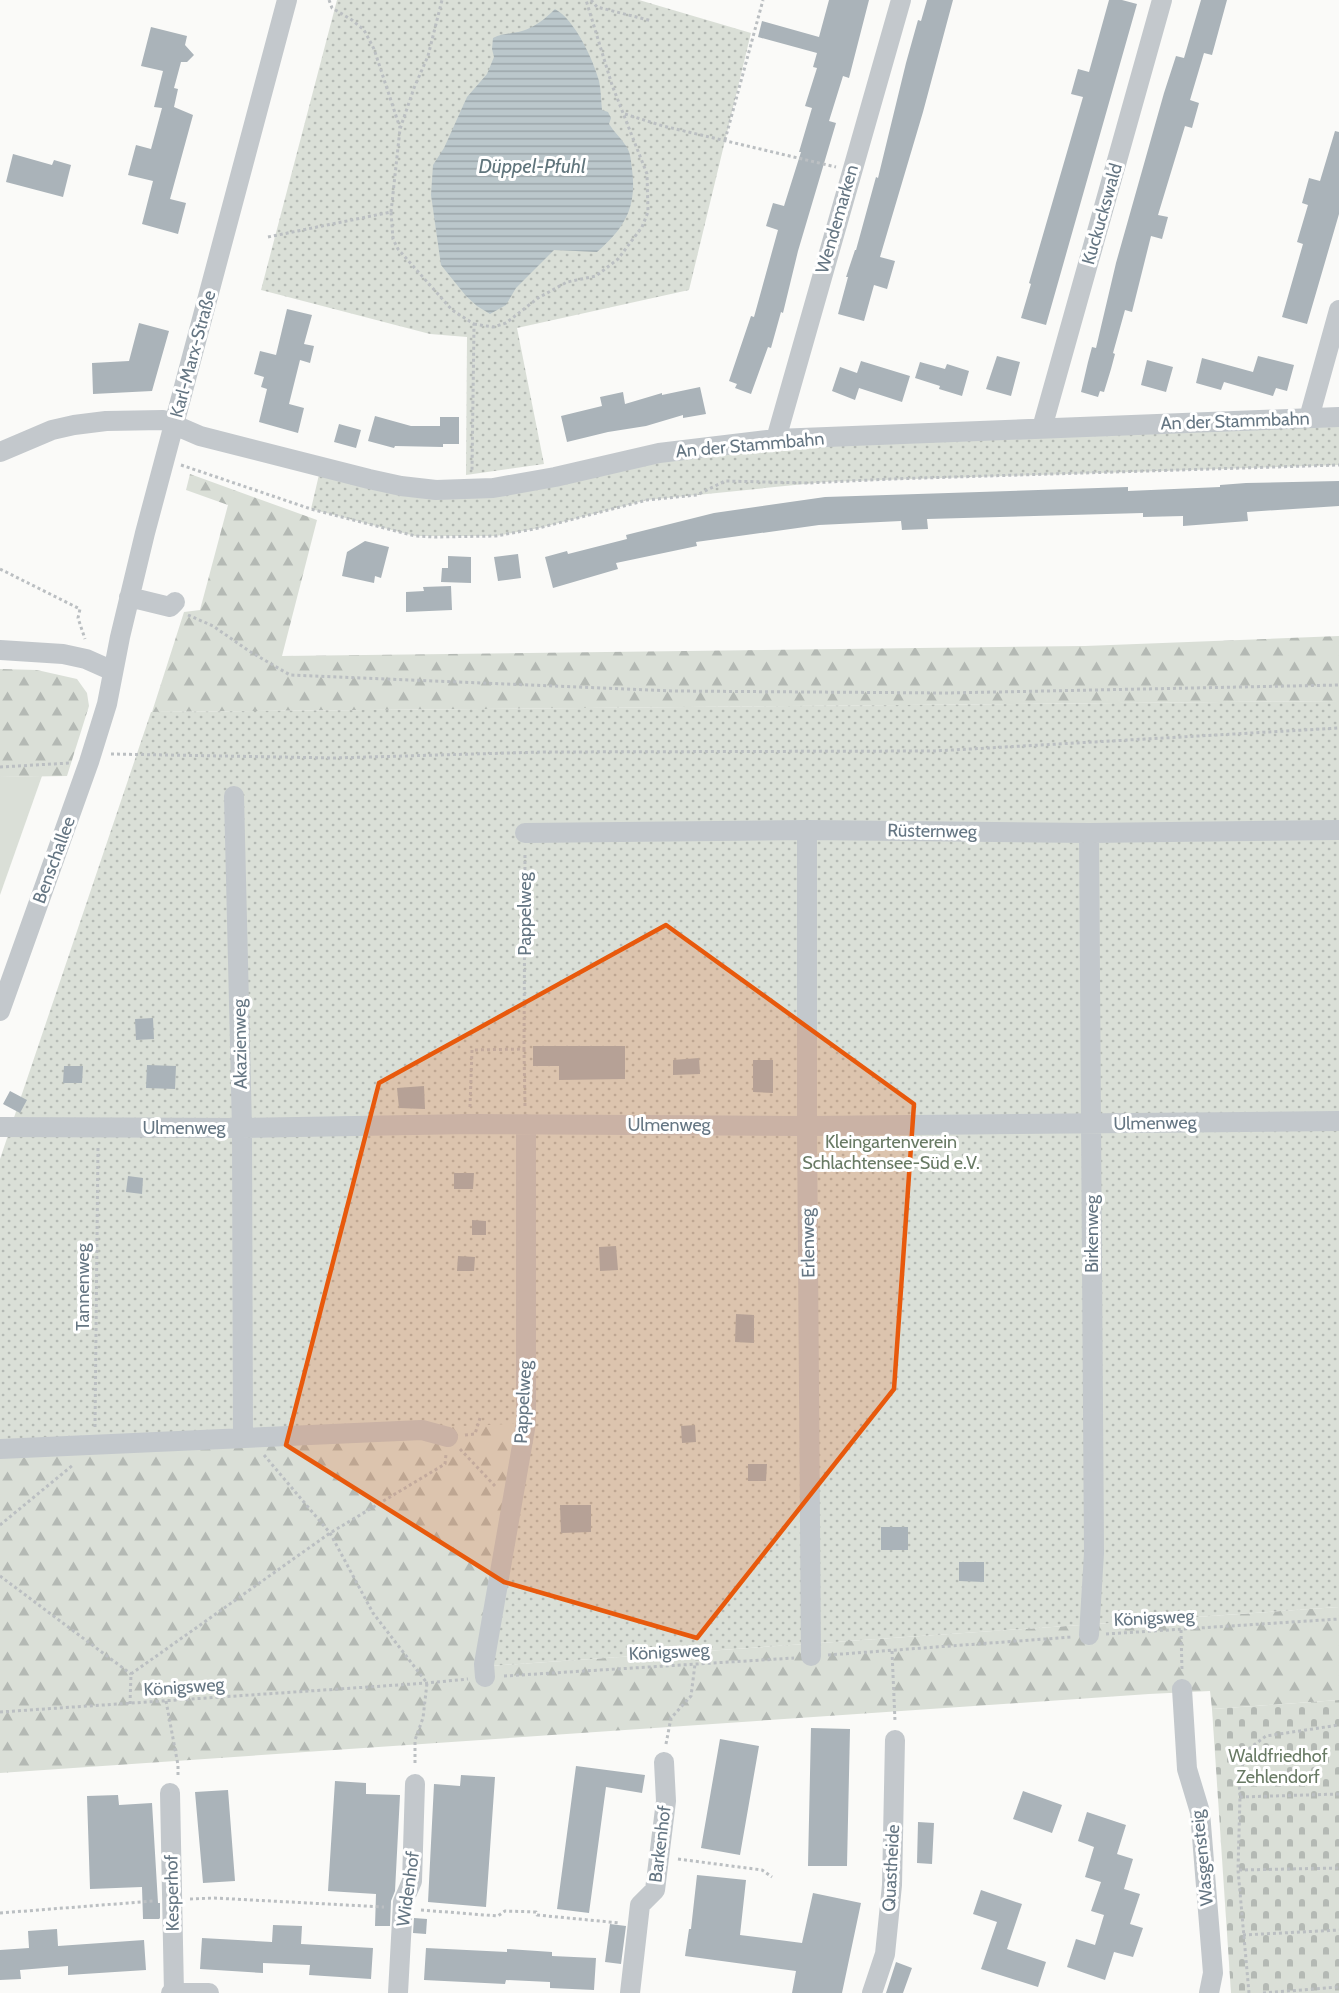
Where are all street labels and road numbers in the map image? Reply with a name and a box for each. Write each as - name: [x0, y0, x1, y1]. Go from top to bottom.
- street label: Kuckuckswald: [1077, 161, 1127, 267]
- street label: Wendemarken: [811, 162, 863, 276]
- street label: Karl-Marx-Straße: [165, 288, 221, 420]
- street label: An der Stammbahn: [1160, 407, 1310, 435]
- street label: An der Stammbahn: [675, 428, 825, 462]
- street label: Benschallee: [28, 814, 80, 906]
- street label: Rüsternweg: [887, 819, 978, 843]
- street label: Pappelweg: [514, 871, 536, 956]
- street label: Akazienweg: [228, 998, 252, 1089]
- street label: Ulmenweg: [1113, 1111, 1198, 1135]
- street label: Ulmenweg: [627, 1114, 712, 1136]
- street label: Ulmenweg: [142, 1117, 227, 1139]
- street label: Birkenweg: [1081, 1194, 1103, 1273]
- street label: Erlenweg: [796, 1207, 820, 1278]
- street label: Tannenweg: [72, 1242, 94, 1331]
- street label: Pappelweg: [510, 1359, 536, 1444]
- street label: Königsweg: [1113, 1605, 1196, 1631]
- street label: Königsweg: [628, 1639, 711, 1665]
- street label: Königsweg: [143, 1673, 226, 1701]
- street label: Barkenhof: [644, 1804, 676, 1884]
- street label: Wasgensteig: [1186, 1808, 1218, 1907]
- street label: Quastheide: [878, 1824, 904, 1912]
- street label: Widenhof: [392, 1850, 424, 1928]
- street label: Kesperhof: [160, 1854, 184, 1932]

